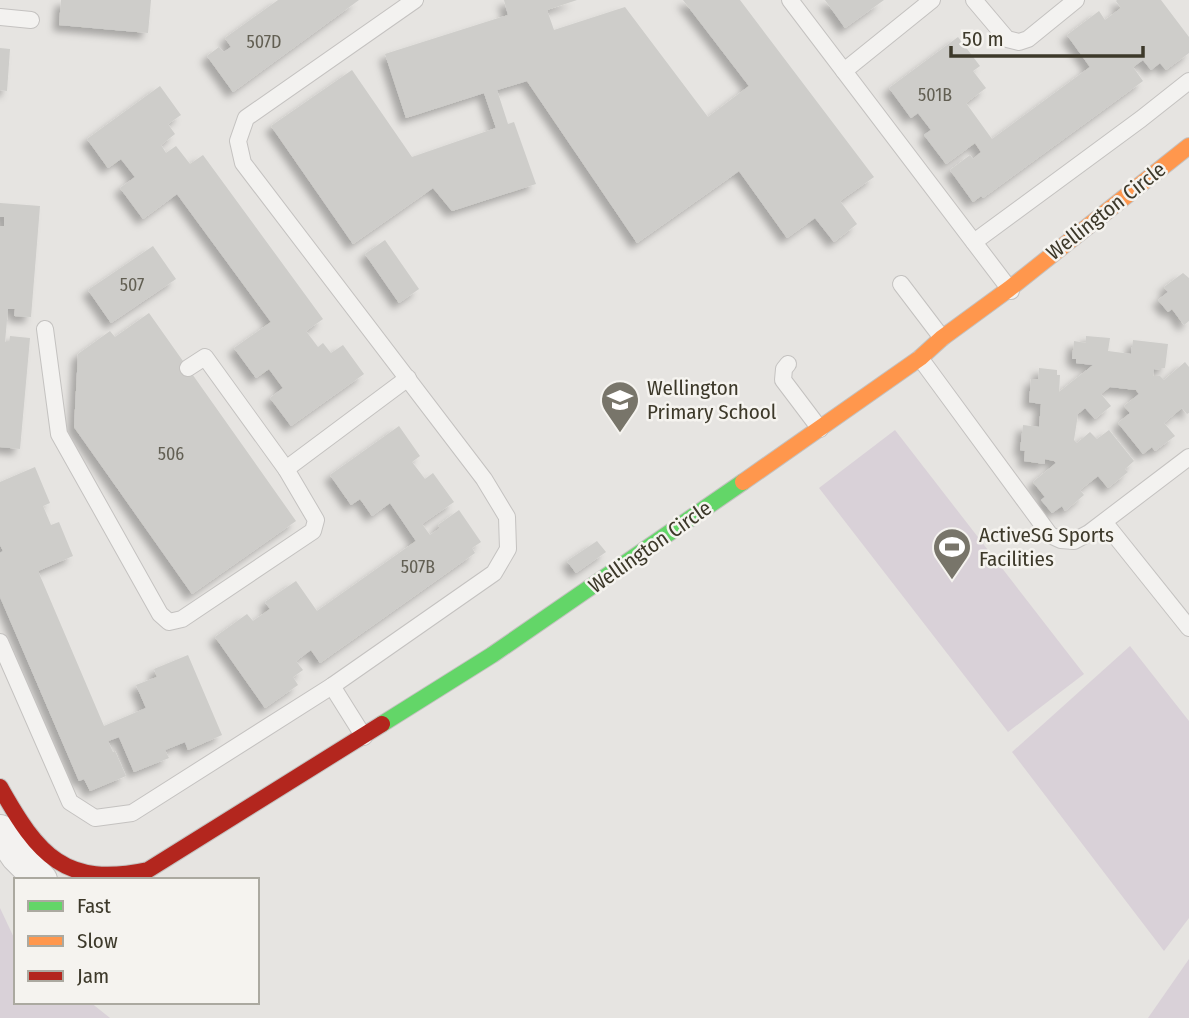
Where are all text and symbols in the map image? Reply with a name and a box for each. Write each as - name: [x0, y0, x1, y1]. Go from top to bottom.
- scale bar: [951, 14, 1144, 58]
- text: 50 m: [962, 26, 1004, 52]
- house number: 507D: [246, 31, 282, 53]
- house number: 501B: [918, 84, 952, 106]
- street label: Wellington Circle: [1041, 156, 1171, 266]
- house number: 507: [120, 274, 144, 296]
- place label: Wellington Primary School: [647, 375, 777, 425]
- school or university icon: Wellington Primary School: [599, 379, 641, 434]
- house number: 506: [158, 443, 184, 465]
- street label: Wellington Circle: [583, 495, 717, 599]
- place label: ActiveSG Sports Facilities: [979, 522, 1114, 572]
- sports icon: ActiveSG Sports Facilities: [931, 526, 973, 581]
- house number: 507B: [401, 556, 435, 578]
- legend: [14, 878, 259, 1004]
- text: Fast: [77, 893, 111, 919]
- text: Slow: [77, 928, 118, 954]
- text: Jam: [77, 963, 109, 989]

